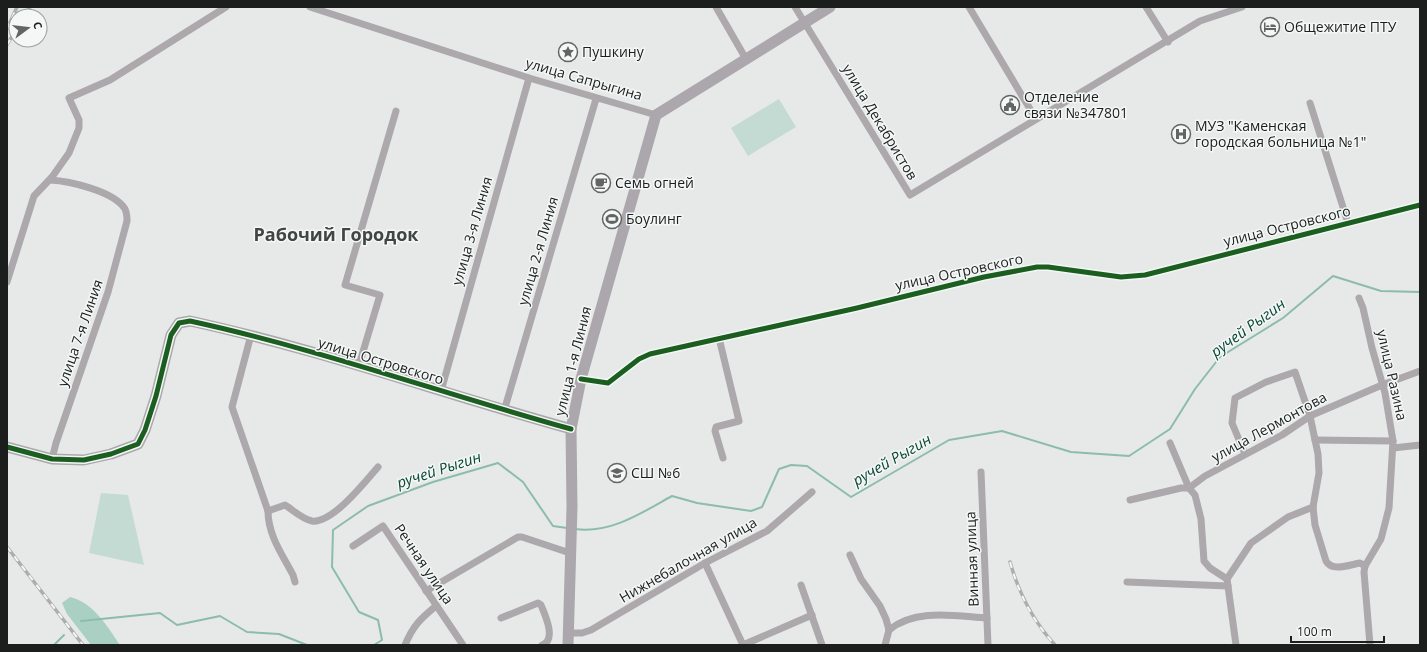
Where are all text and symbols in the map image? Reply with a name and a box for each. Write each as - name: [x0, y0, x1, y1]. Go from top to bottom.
- north arrow: [8, 8, 48, 48]
- hotel icon: Общежитие ПТУ: [1259, 16, 1281, 38]
- place label: Общежитие ПТУ: [1284, 17, 1397, 36]
- text: С: [30, 20, 46, 31]
- place icon: Пушкину: [557, 41, 579, 63]
- place label: Пушкину: [582, 42, 645, 61]
- street label: улица Сапрыгина: [524, 53, 645, 104]
- street label: улица Декабристов: [838, 60, 923, 183]
- place label: Отделение связи №347801: [1024, 87, 1128, 122]
- public building icon: Отделение связи №347801: [999, 94, 1021, 116]
- place label: МУЗ "Каменская городская больница №1": [1195, 116, 1366, 151]
- hospital icon: МУЗ "Каменская городская больница №1": [1170, 123, 1192, 145]
- cafe icon: Семь огней: [590, 172, 612, 194]
- place label: Семь огней: [615, 173, 694, 192]
- street label: улица 3-я Линия: [447, 174, 496, 287]
- street label: улица 2-я Линия: [513, 194, 562, 307]
- street label: улица Островского: [1221, 201, 1352, 250]
- sports icon: Боулинг: [601, 208, 623, 230]
- place label: Боулинг: [626, 209, 682, 228]
- district label: Рабочий Городок: [254, 222, 419, 246]
- street label: улица Островского: [893, 249, 1025, 294]
- street label: улица 7-я Линия: [52, 277, 107, 389]
- water label: ручей Рыгин: [1205, 293, 1289, 362]
- street label: улица 1-я Линия: [550, 304, 595, 418]
- street label: улица Разина: [1373, 328, 1412, 422]
- street label: улица Островского: [316, 332, 446, 389]
- street label: улица Лермонтова: [1208, 387, 1330, 466]
- water label: ручей Рыгин: [848, 429, 934, 490]
- water label: ручей Рыгин: [393, 446, 483, 492]
- school or university icon: СШ №6: [606, 462, 628, 484]
- place label: СШ №6: [631, 463, 680, 482]
- street label: Винная улица: [960, 511, 983, 607]
- street label: Нижнебалочная улица: [616, 512, 760, 607]
- street label: Речная улица: [390, 520, 458, 608]
- scale bar: [1291, 618, 1384, 644]
- text: 100 m: [1297, 623, 1332, 640]

